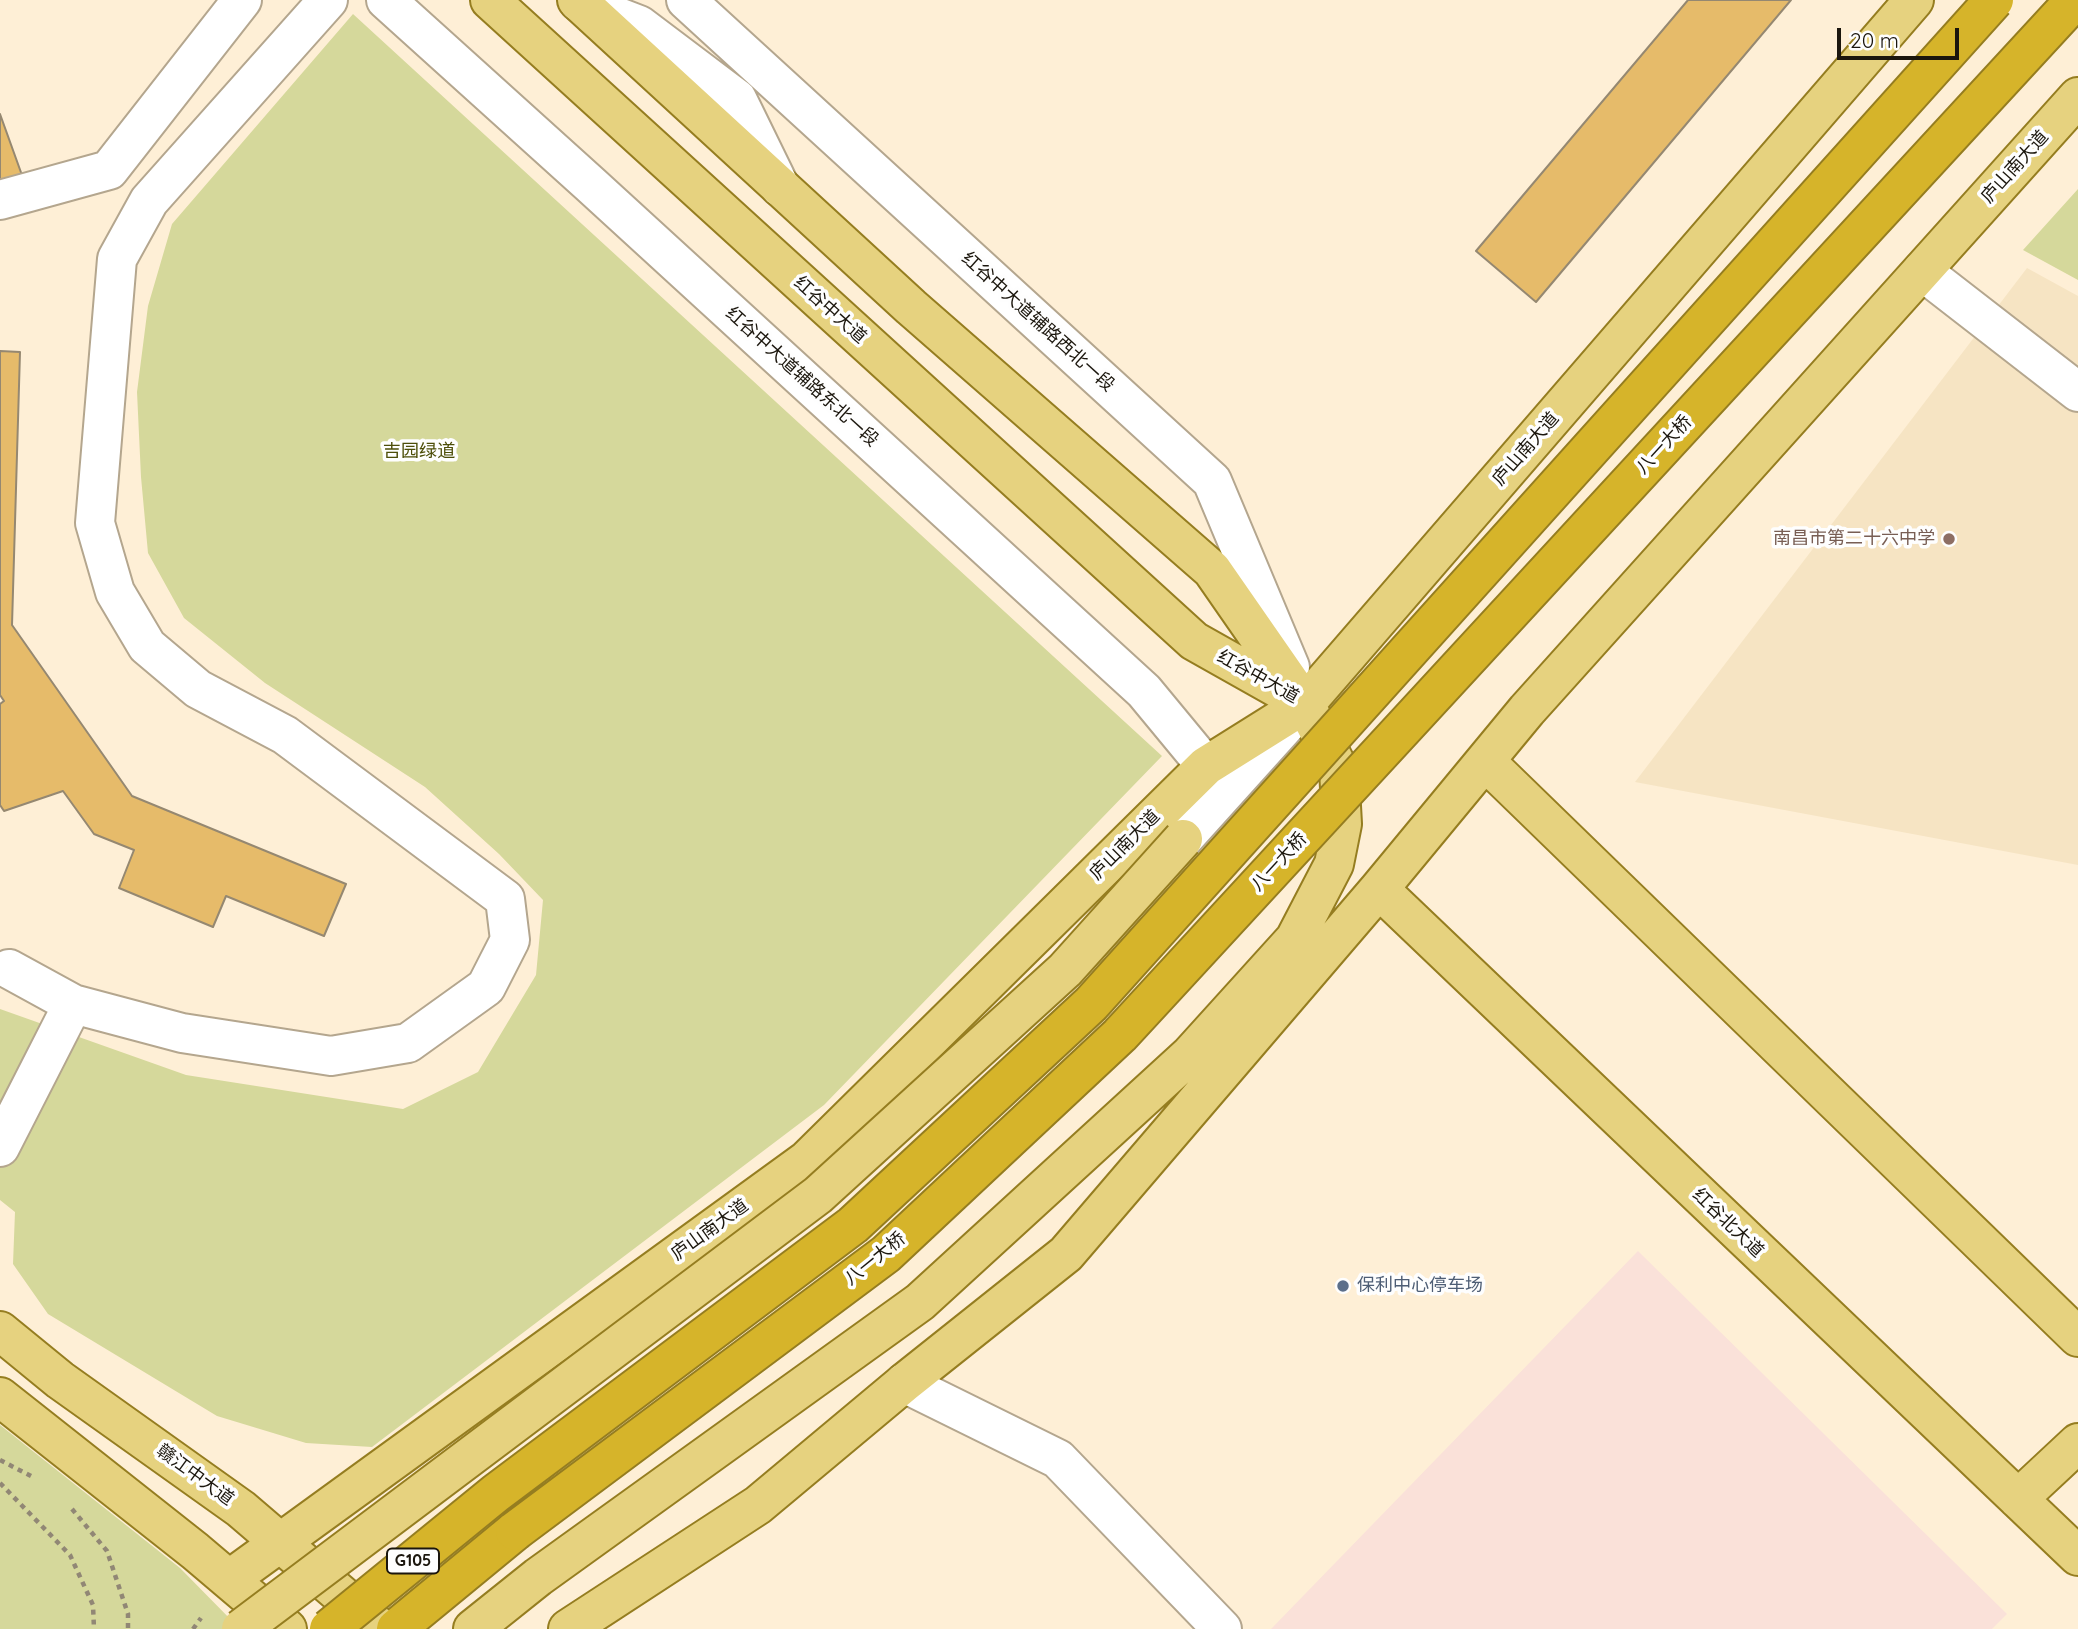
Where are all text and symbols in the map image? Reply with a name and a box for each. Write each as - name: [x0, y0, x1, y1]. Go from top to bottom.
- scale bar: [1840, 14, 1962, 58]
- text: 20 m: [1850, 27, 1899, 53]
- street label: 庐山南大道: [1977, 126, 2053, 208]
- street label: 红谷中大道辅路西北一段: [957, 248, 1119, 396]
- street label: 红谷中大道: [789, 272, 871, 348]
- street label: 红谷中大道辅路东北一段: [721, 303, 883, 451]
- street label: 庐山南大道: [1488, 408, 1564, 490]
- street label: 八一大桥: [1632, 411, 1696, 479]
- park label: 吉园绿道: [383, 441, 455, 463]
- place label: 南昌市第二十六中学: [1773, 528, 1935, 550]
- marker: 南昌市第二十六中学: [1941, 531, 1957, 547]
- street label: 红谷中大道: [1213, 646, 1303, 708]
- street label: 庐山南大道: [1086, 806, 1164, 884]
- street label: 八一大桥: [1247, 828, 1311, 896]
- street label: 红谷北大道: [1688, 1184, 1768, 1262]
- street label: 庐山南大道: [667, 1195, 753, 1265]
- street label: 八一大桥: [840, 1228, 910, 1290]
- place label: 保利中心停车场: [1357, 1275, 1483, 1297]
- marker: 保利中心停车场: [1335, 1278, 1351, 1294]
- street label: 赣江中大道: [152, 1440, 238, 1510]
- road number: G105: [387, 1548, 439, 1574]

